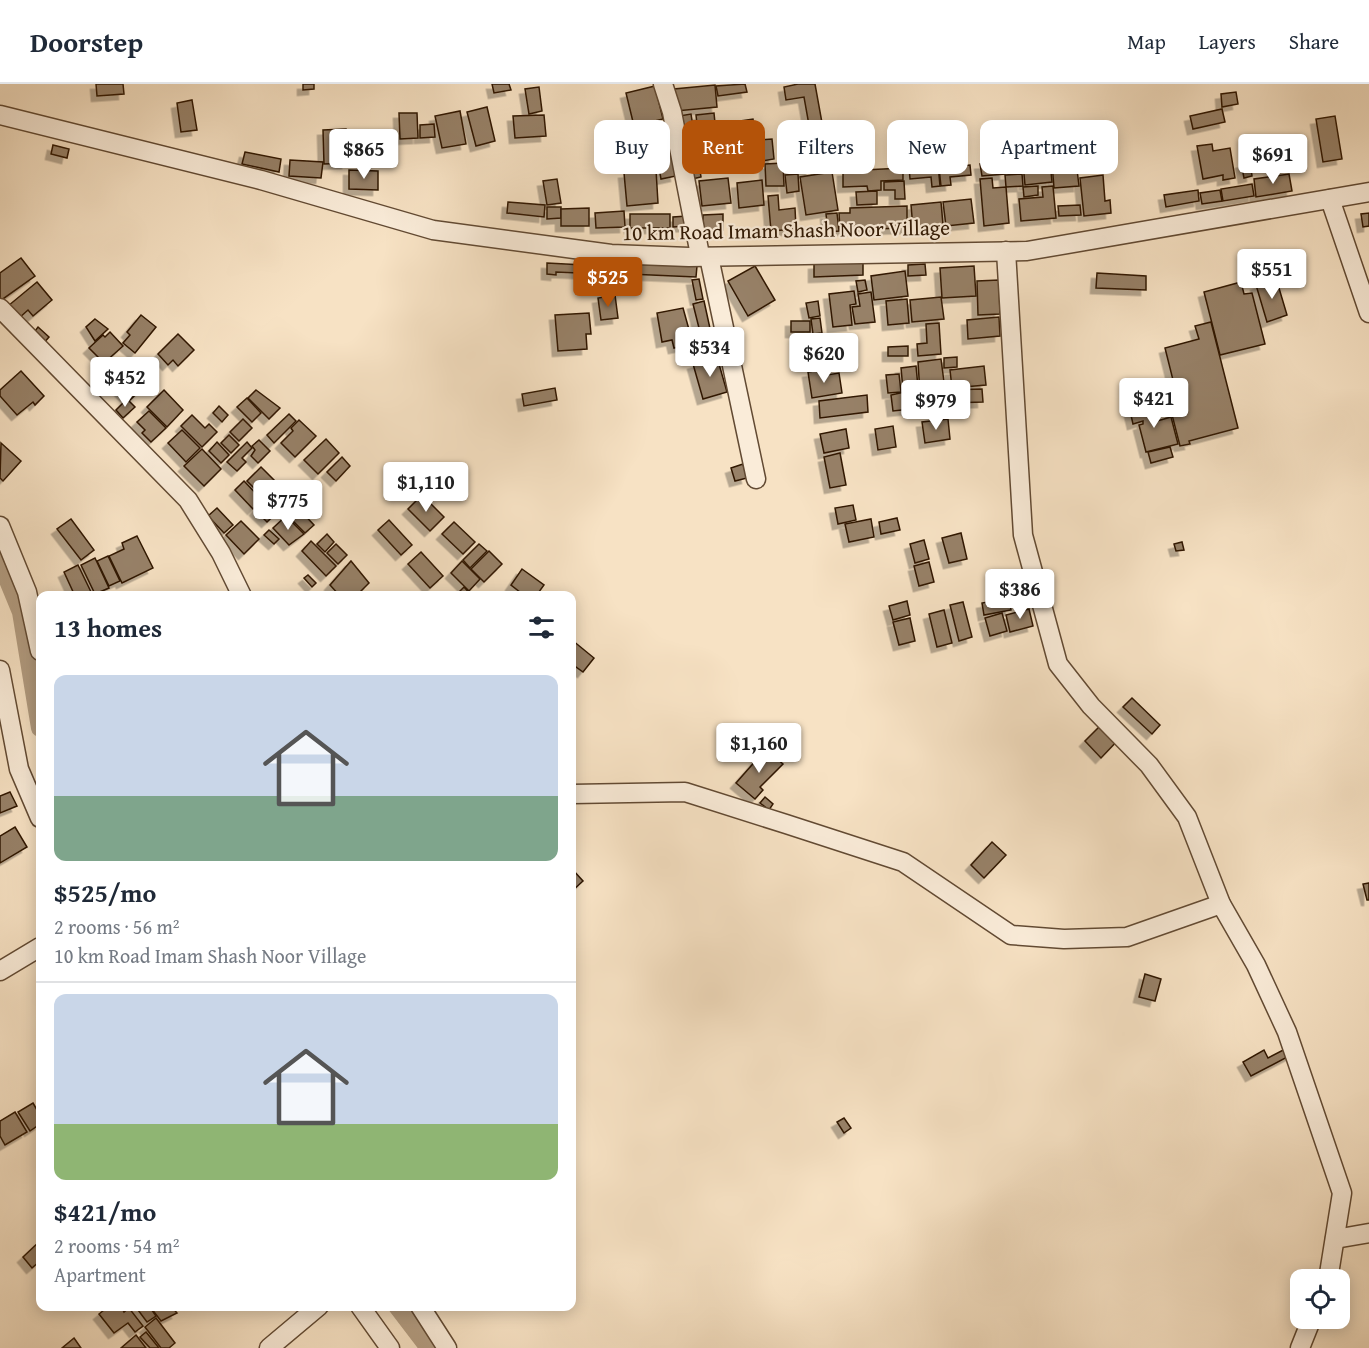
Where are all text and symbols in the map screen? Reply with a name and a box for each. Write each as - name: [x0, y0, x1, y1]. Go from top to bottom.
- text: Doorstep: [30, 21, 143, 62]
- text: Map: [1127, 26, 1166, 57]
- text: Layers: [1199, 26, 1256, 57]
- text: Share: [1289, 26, 1339, 57]
- chip: Buy: [594, 120, 670, 174]
- chip: Rent: [682, 120, 765, 174]
- chip: Filters: [777, 120, 875, 174]
- chip: New: [887, 120, 968, 174]
- chip: Apartment: [980, 120, 1118, 174]
- pin: $865: [328, 129, 400, 180]
- text: $865: [343, 134, 385, 163]
- pin: $691: [1237, 134, 1309, 185]
- text: $691: [1252, 139, 1294, 168]
- street label: 10 km Road Imam Shash Noor Village: [622, 212, 950, 248]
- pin: $551: [1236, 249, 1308, 300]
- text: $551: [1251, 254, 1293, 283]
- pin: $525: [572, 257, 644, 308]
- text: $525: [587, 262, 629, 291]
- pin: $534: [674, 327, 746, 378]
- text: $534: [689, 332, 731, 361]
- pin: $620: [788, 333, 860, 384]
- text: $620: [803, 338, 845, 367]
- pin: $452: [89, 357, 161, 408]
- text: $452: [104, 362, 146, 391]
- pin: $421: [1118, 378, 1190, 429]
- pin: $979: [900, 380, 972, 431]
- text: $421: [1133, 383, 1175, 412]
- text: $979: [915, 385, 957, 414]
- pin: $1,110: [377, 462, 475, 513]
- text: $1,110: [397, 467, 455, 496]
- pin: $775: [252, 480, 324, 531]
- text: $775: [267, 485, 309, 514]
- pin: $386: [984, 569, 1056, 620]
- text: $386: [999, 574, 1041, 603]
- text: 13 homes: [54, 608, 162, 647]
- icon: filters: [525, 611, 558, 644]
- icon: home: [252, 714, 360, 822]
- pin: $1,160: [710, 723, 808, 774]
- text: $1,160: [730, 728, 788, 757]
- text: $525/mo: [54, 873, 156, 912]
- text: 2 rooms · 56 m²: [54, 912, 180, 941]
- text: 10 km Road Imam Shash Noor Village: [54, 941, 366, 970]
- icon: home: [252, 1033, 360, 1141]
- text: $421/mo: [54, 1192, 156, 1231]
- text: 2 rooms · 54 m²: [54, 1231, 180, 1260]
- text: Apartment: [54, 1260, 146, 1289]
- map controls: [1290, 1269, 1350, 1329]
- button: locate: [1290, 1269, 1350, 1329]

